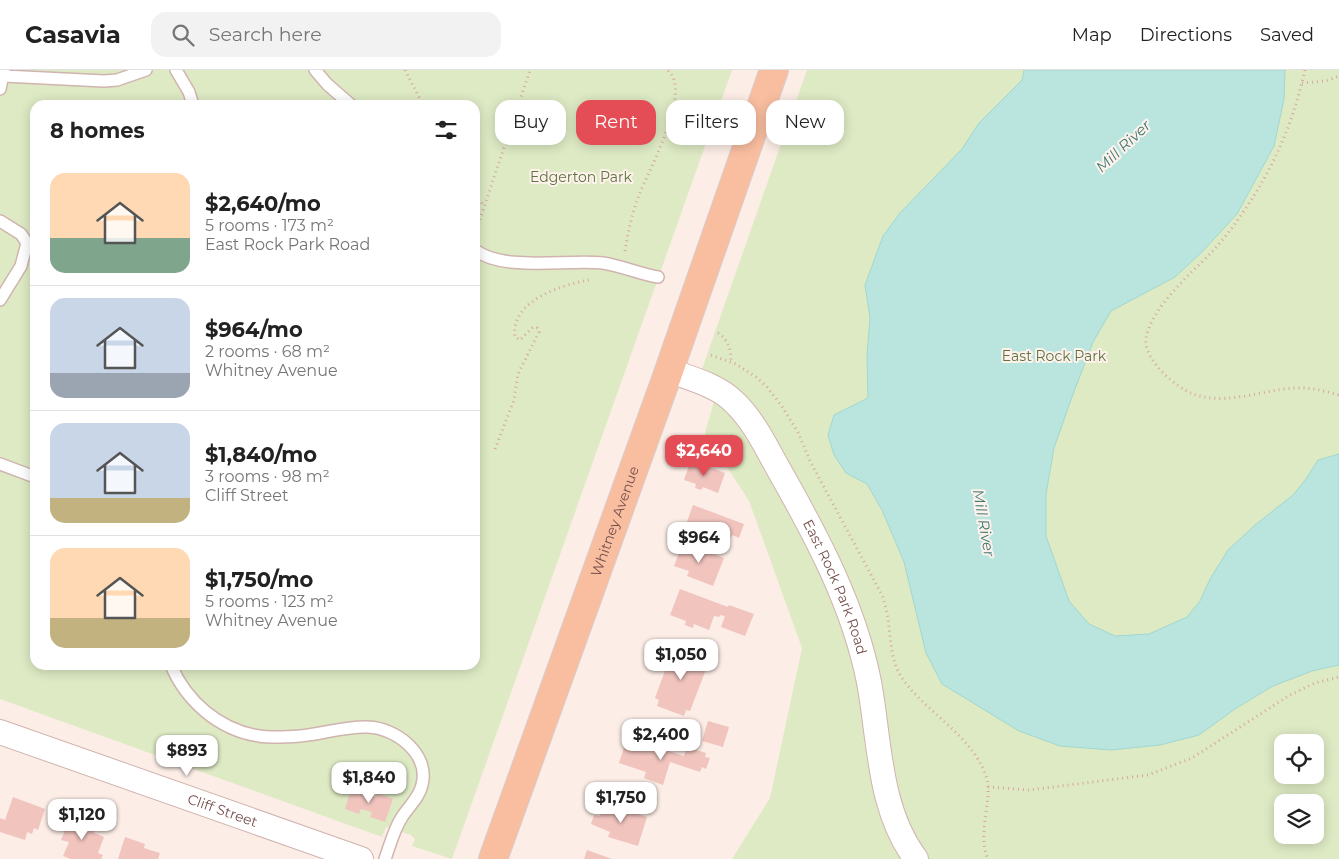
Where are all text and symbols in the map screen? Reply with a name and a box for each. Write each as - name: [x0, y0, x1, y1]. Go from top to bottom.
- search box: [151, 12, 501, 57]
- text: Casavia: [25, 20, 121, 49]
- icon: search: [169, 21, 197, 49]
- text: Search here: [209, 23, 322, 46]
- text: Map: [1072, 24, 1112, 46]
- text: Directions: [1140, 24, 1232, 46]
- text: Saved: [1260, 24, 1314, 46]
- chip: Buy: [495, 100, 566, 145]
- chip: Rent: [576, 100, 656, 145]
- chip: Filters: [666, 100, 756, 145]
- chip: New: [766, 100, 844, 145]
- water label: Mill River: [1092, 115, 1155, 176]
- icon: filters: [432, 116, 460, 144]
- text: 8 homes: [50, 118, 145, 143]
- park label: Edgerton Park: [530, 168, 633, 186]
- text: $2,640/mo: [205, 191, 321, 216]
- icon: home: [90, 193, 150, 253]
- text: 5 rooms · 173 m²: [205, 216, 334, 235]
- text: East Rock Park Road: [205, 235, 370, 254]
- text: $964/mo: [205, 317, 303, 342]
- icon: home: [90, 318, 150, 378]
- text: 2 rooms · 68 m²: [205, 342, 330, 361]
- park label: East Rock Park: [1002, 347, 1107, 365]
- text: Whitney Avenue: [205, 361, 338, 380]
- pin: $2,640: [663, 434, 745, 477]
- text: $2,640: [676, 441, 732, 460]
- text: $1,840/mo: [205, 442, 317, 467]
- icon: home: [90, 443, 150, 503]
- street label: Whitney Avenue: [587, 464, 643, 579]
- text: 3 rooms · 98 m²: [205, 467, 330, 486]
- text: Cliff Street: [205, 486, 288, 505]
- water label: Mill River: [969, 488, 999, 559]
- street label: East Rock Park Road: [799, 516, 871, 656]
- pin: $964: [669, 522, 729, 564]
- text: $964: [678, 528, 720, 547]
- text: $1,750/mo: [205, 567, 313, 592]
- icon: home: [90, 568, 150, 628]
- text: 5 rooms · 123 m²: [205, 592, 334, 611]
- text: Whitney Avenue: [205, 611, 338, 630]
- pin: $1,050: [640, 638, 722, 681]
- text: $1,050: [655, 645, 707, 664]
- pin: $2,400: [620, 718, 702, 761]
- text: $2,400: [633, 725, 689, 744]
- pin: $893: [157, 734, 217, 777]
- map controls: [1274, 734, 1324, 844]
- button: locate: [1274, 734, 1324, 784]
- text: $893: [167, 741, 207, 760]
- pin: $1,840: [328, 762, 410, 804]
- text: $1,840: [342, 768, 396, 787]
- pin: $1,750: [580, 782, 662, 824]
- text: $1,750: [596, 788, 646, 807]
- street label: Cliff Street: [185, 790, 260, 831]
- button: layers: [1274, 794, 1324, 844]
- pin: $1,120: [41, 798, 123, 841]
- text: $1,120: [59, 805, 105, 824]

